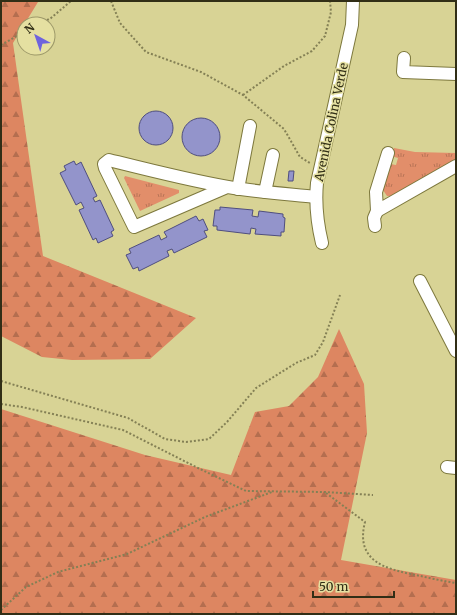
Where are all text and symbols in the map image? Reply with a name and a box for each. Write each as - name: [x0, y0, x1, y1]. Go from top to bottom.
- north arrow: [16, 16, 56, 56]
- text: N: [22, 20, 38, 36]
- street label: Avenida Colina Verde: [311, 61, 351, 184]
- scale bar: [313, 573, 394, 599]
- text: 50 m: [319, 579, 348, 594]

